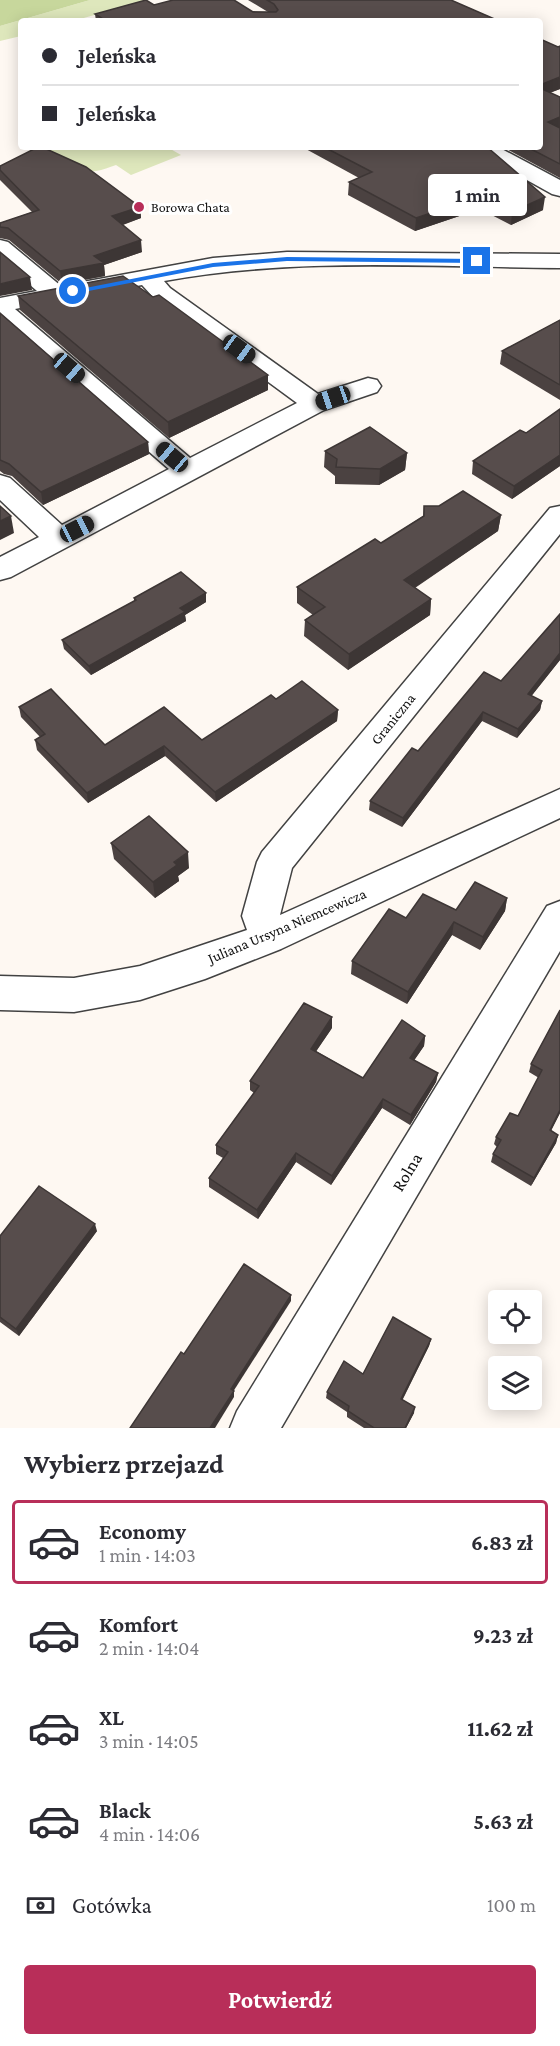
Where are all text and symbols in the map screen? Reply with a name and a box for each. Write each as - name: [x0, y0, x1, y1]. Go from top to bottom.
- text: Jeleńska: [78, 43, 156, 68]
- text: Jeleńska: [78, 101, 156, 126]
- callout: 1 min: [428, 174, 526, 216]
- text: 1 min: [455, 184, 500, 206]
- place label: Borowa Chata: [151, 199, 230, 215]
- marker: Borowa Chata: [132, 200, 146, 214]
- route end: [463, 247, 490, 274]
- route start: [59, 277, 86, 304]
- car: [219, 331, 259, 367]
- car: [50, 349, 88, 387]
- car: [313, 384, 353, 412]
- car: [152, 439, 192, 475]
- car: [57, 513, 97, 545]
- street label: Graniczna: [368, 690, 418, 748]
- street label: Juliana Ursyna Niemcewicza: [204, 885, 369, 968]
- street label: Rolna: [388, 1149, 426, 1195]
- map controls: [488, 1290, 542, 1410]
- button: locate: [488, 1290, 542, 1344]
- button: layers: [488, 1356, 542, 1410]
- text: Wybierz przejazd: [24, 1449, 224, 1479]
- icon: car: [27, 1515, 81, 1569]
- text: Economy: [99, 1519, 186, 1544]
- text: 6.83 zł: [471, 1530, 533, 1555]
- text: 1 min · 14:03: [99, 1544, 196, 1566]
- icon: car: [27, 1608, 81, 1662]
- text: Komfort: [99, 1612, 178, 1637]
- text: 9.23 zł: [473, 1623, 533, 1648]
- text: 2 min · 14:04: [99, 1637, 200, 1659]
- icon: car: [27, 1701, 81, 1755]
- text: XL: [99, 1705, 124, 1730]
- text: 11.62 zł: [467, 1716, 533, 1741]
- text: 3 min · 14:05: [99, 1730, 199, 1752]
- icon: car: [27, 1794, 81, 1848]
- text: Black: [99, 1798, 151, 1823]
- text: 5.63 zł: [473, 1809, 533, 1834]
- text: 4 min · 14:06: [99, 1823, 200, 1845]
- icon: cash: [24, 1889, 57, 1922]
- text: Gotówka: [72, 1893, 152, 1918]
- text: 100 m: [487, 1894, 536, 1916]
- button: Potwierdź: [24, 1965, 536, 2034]

